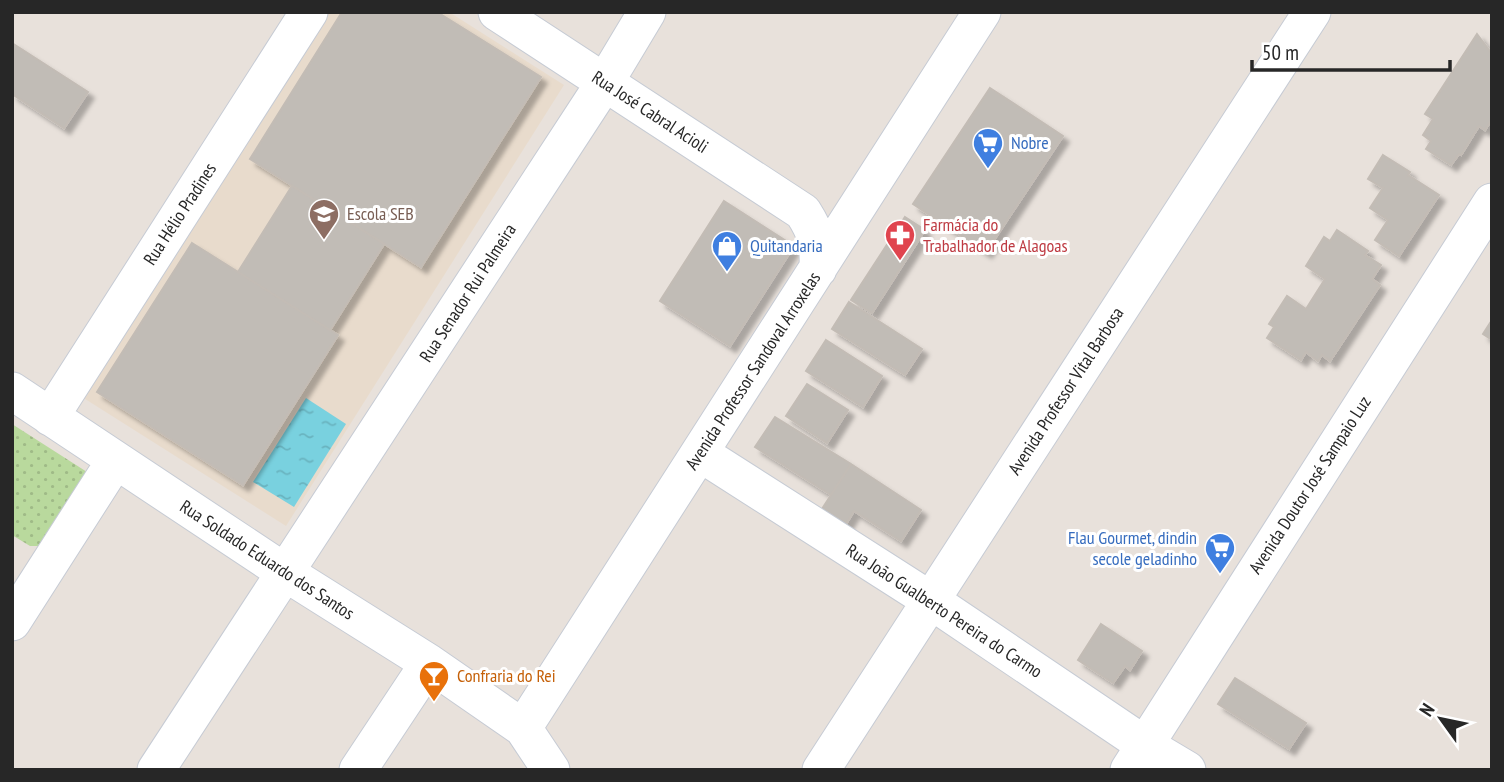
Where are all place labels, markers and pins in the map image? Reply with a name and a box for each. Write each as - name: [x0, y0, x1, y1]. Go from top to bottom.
- supermarket icon: Nobre: [971, 126, 1005, 170]
- place label: Nobre: [1011, 131, 1049, 154]
- school or university icon: Escola SEB: [307, 197, 341, 241]
- place label: Escola SEB: [347, 202, 414, 225]
- place label: Farmácia do Trabalhador de Alagoas: [923, 213, 1068, 257]
- pharmacy icon: Farmácia do Trabalhador de Alagoas: [883, 218, 917, 262]
- shop icon: Quitandaria: [710, 229, 744, 273]
- place label: Quitandaria: [750, 234, 823, 257]
- place label: Flau Gourmet, dindin secole geladinho: [1068, 526, 1197, 570]
- supermarket icon: Flau Gourmet, dindin secole geladinho: [1203, 531, 1237, 575]
- bar icon: Confraria do Rei: [417, 659, 451, 703]
- place label: Confraria do Rei: [457, 664, 556, 687]

